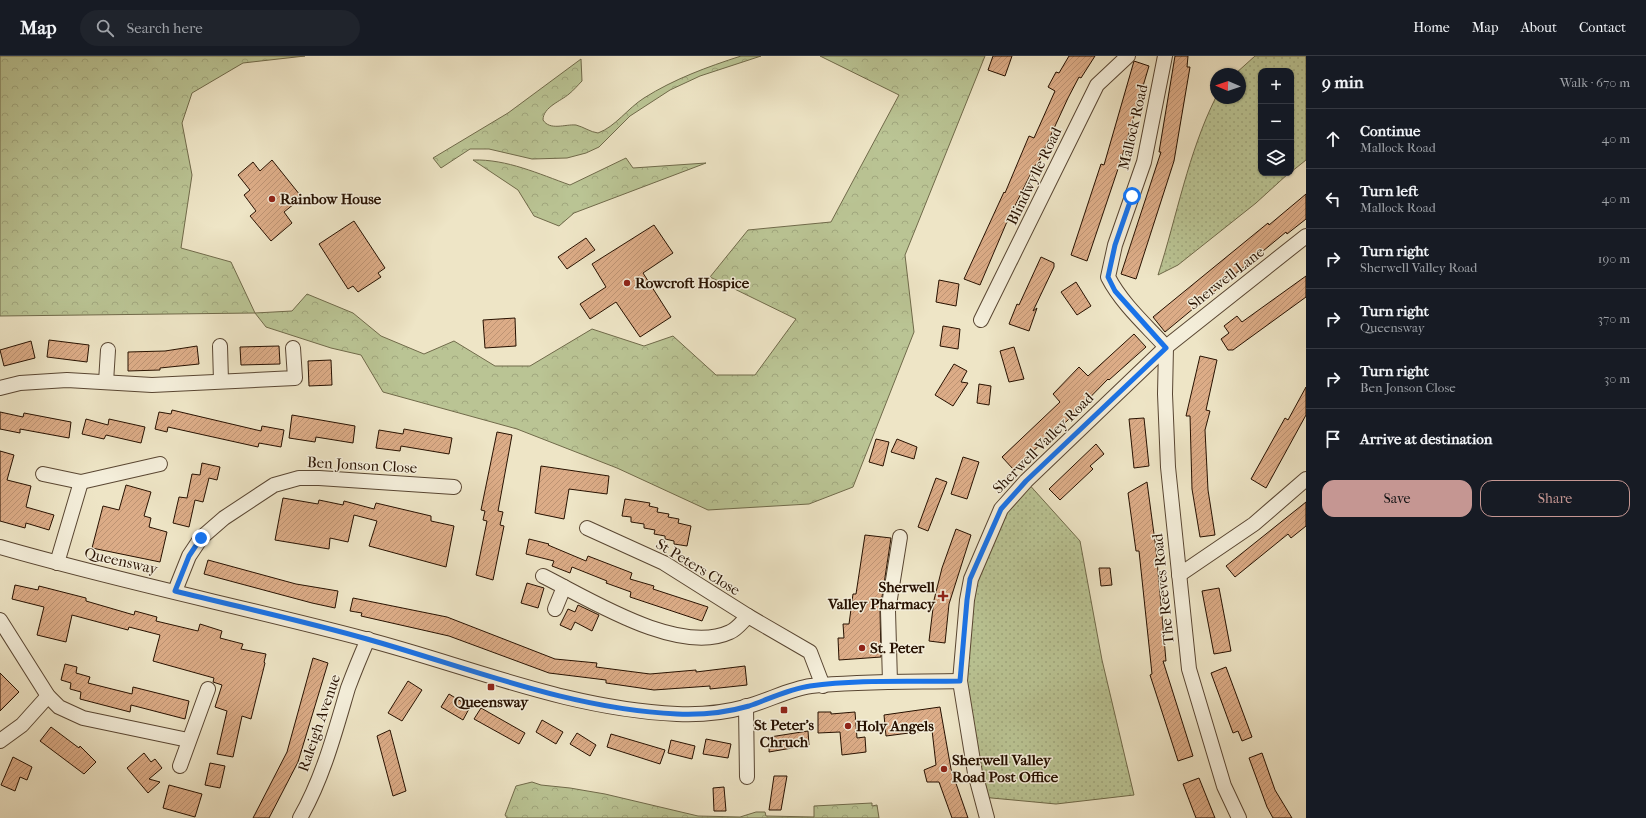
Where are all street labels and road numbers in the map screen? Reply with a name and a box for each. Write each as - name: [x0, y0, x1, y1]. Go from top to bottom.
- street label: Mallock Road: [1114, 82, 1152, 172]
- street label: Blindwylle Road: [1003, 124, 1066, 228]
- street label: Sherwell Lane: [1184, 242, 1268, 313]
- street label: Sherwell Valley Road: [989, 388, 1098, 497]
- street label: Ben Jonson Close: [306, 453, 418, 477]
- street label: The Reeves Road: [1148, 532, 1178, 645]
- street label: St Peters Close: [653, 535, 744, 599]
- street label: Queensway: [83, 544, 160, 578]
- street label: Raleigh Avenue: [294, 671, 344, 774]

